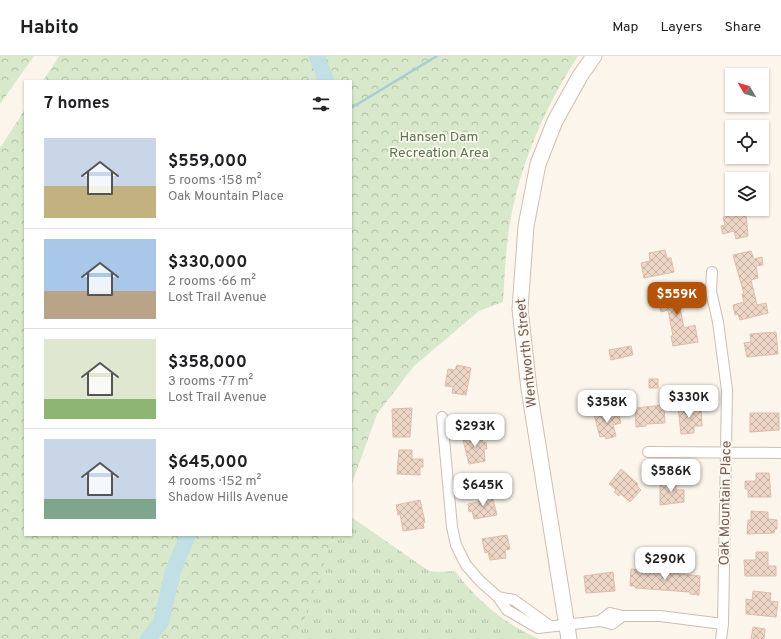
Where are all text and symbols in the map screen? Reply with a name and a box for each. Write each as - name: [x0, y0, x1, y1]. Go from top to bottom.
- text: Habito: [20, 16, 79, 40]
- text: Map: [612, 19, 638, 36]
- text: Layers: [660, 19, 702, 36]
- text: Share: [724, 19, 761, 36]
- north arrow: [725, 68, 769, 112]
- map controls: [725, 68, 769, 216]
- text: 7 homes: [44, 93, 110, 115]
- icon: filters: [310, 93, 332, 115]
- button: locate: [725, 120, 769, 164]
- park label: Hansen Dam Recreation Area: [389, 129, 489, 162]
- text: $559,000: [168, 151, 247, 173]
- icon: home: [76, 154, 124, 202]
- button: layers: [725, 172, 769, 216]
- text: 5 rooms · 158 m²: [168, 173, 261, 189]
- text: Oak Mountain Place: [168, 189, 284, 205]
- text: $330,000: [168, 252, 247, 274]
- icon: home: [76, 255, 124, 303]
- text: 2 rooms · 66 m²: [168, 274, 256, 290]
- pin: $559K: [649, 282, 705, 316]
- text: $559K: [657, 287, 697, 303]
- text: Lost Trail Avenue: [168, 290, 267, 306]
- street label: Wentworth Street: [513, 297, 541, 409]
- text: $358,000: [168, 352, 247, 374]
- icon: home: [76, 355, 124, 403]
- text: 3 rooms · 77 m²: [168, 374, 253, 390]
- pin: $330K: [661, 385, 717, 419]
- text: Lost Trail Avenue: [168, 390, 267, 406]
- pin: $358K: [579, 390, 635, 424]
- text: $330K: [669, 390, 709, 406]
- text: $358K: [587, 395, 627, 411]
- pin: $293K: [447, 414, 503, 448]
- text: $293K: [455, 419, 495, 435]
- street label: Oak Mountain Place: [716, 440, 736, 566]
- text: $645,000: [168, 452, 248, 474]
- icon: home: [76, 455, 124, 503]
- pin: $586K: [643, 459, 699, 493]
- text: $586K: [650, 464, 692, 480]
- pin: $645K: [455, 473, 511, 507]
- text: 4 rooms · 152 m²: [168, 474, 261, 490]
- text: $645K: [462, 478, 504, 494]
- text: Shadow Hills Avenue: [168, 490, 288, 506]
- pin: $290K: [637, 547, 693, 581]
- text: $290K: [644, 552, 686, 568]

